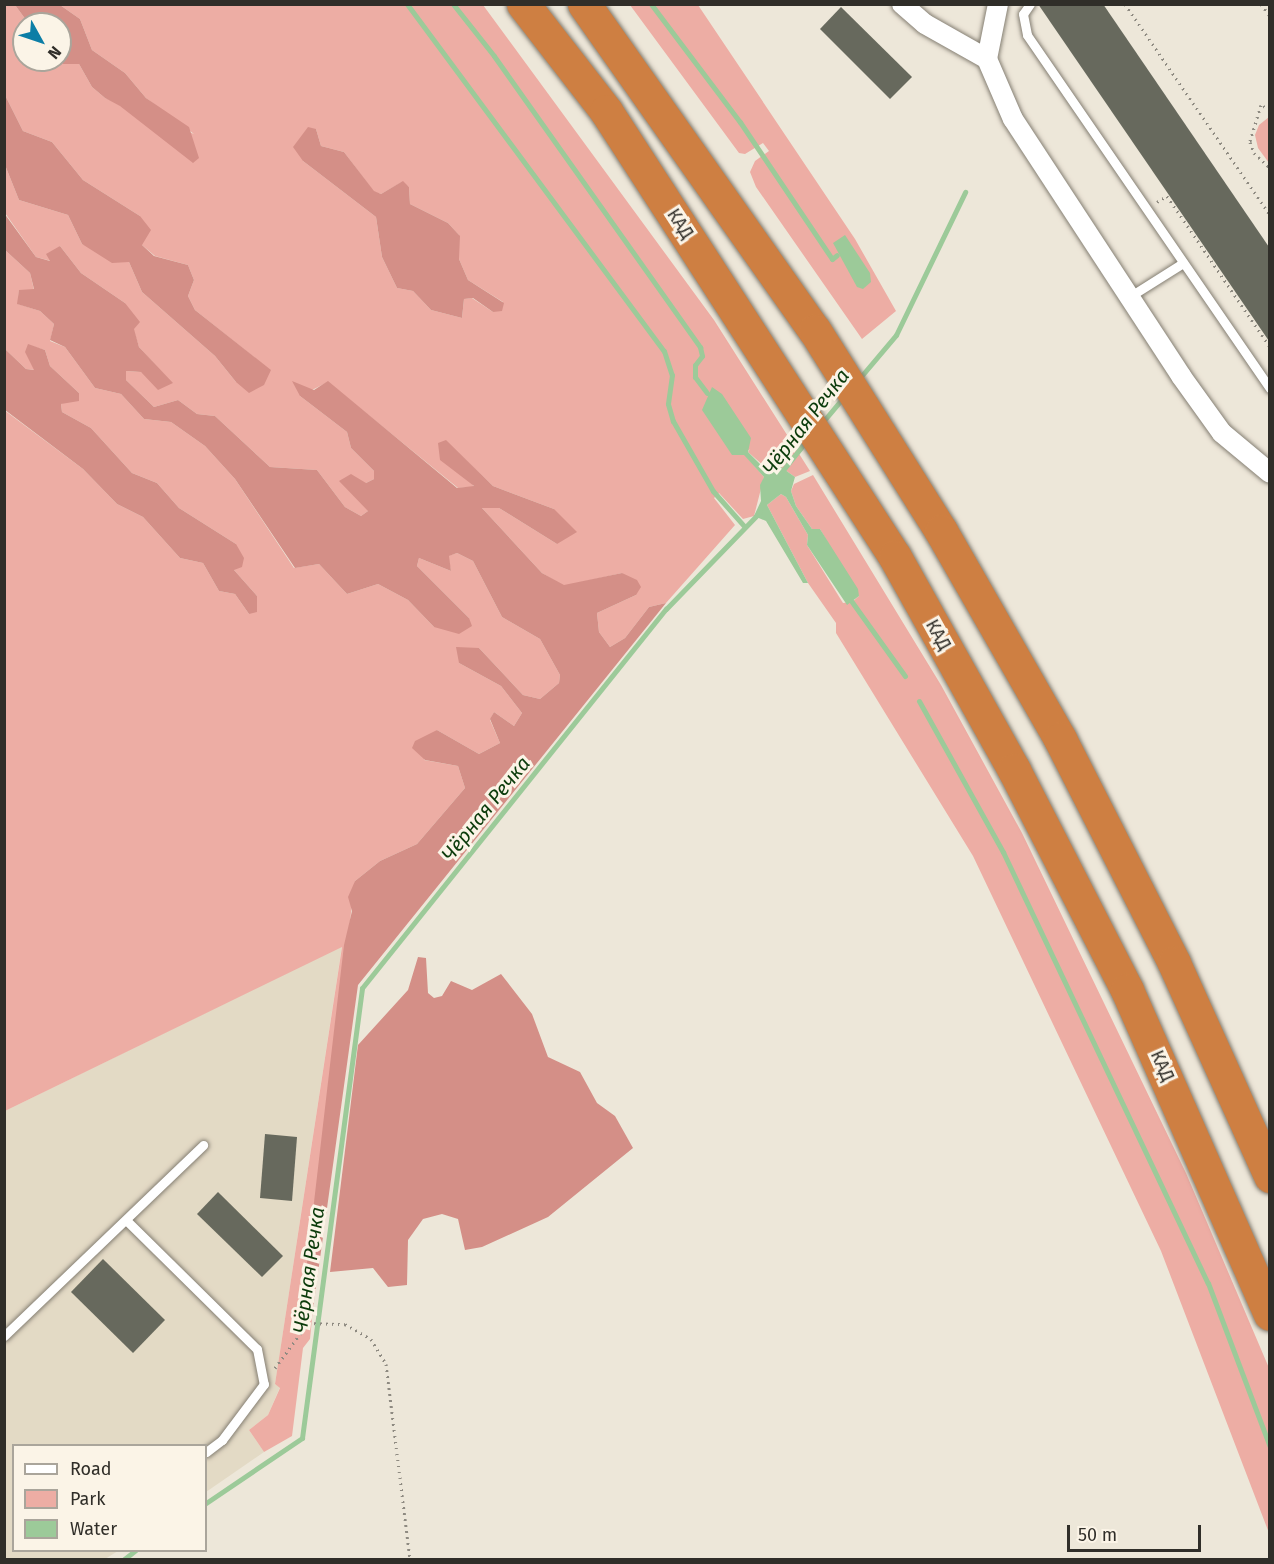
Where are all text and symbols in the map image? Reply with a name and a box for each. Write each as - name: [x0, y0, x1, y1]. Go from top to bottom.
- north arrow: [12, 12, 72, 72]
- text: N: [44, 42, 65, 63]
- street label: КАД: [662, 205, 698, 243]
- water label: Чёрная Речка: [757, 364, 855, 480]
- street label: КАД: [921, 616, 955, 654]
- water label: Чёрная Речка: [437, 752, 535, 866]
- street label: КАД: [1146, 1047, 1178, 1085]
- water label: Чёрная Речка: [288, 1205, 330, 1335]
- legend: [12, 1444, 207, 1552]
- text: Road: [70, 1458, 112, 1480]
- text: Park: [70, 1488, 105, 1510]
- scale bar: [1070, 1513, 1204, 1551]
- text: Water: [70, 1518, 117, 1540]
- text: 50 m: [1078, 1524, 1117, 1546]

